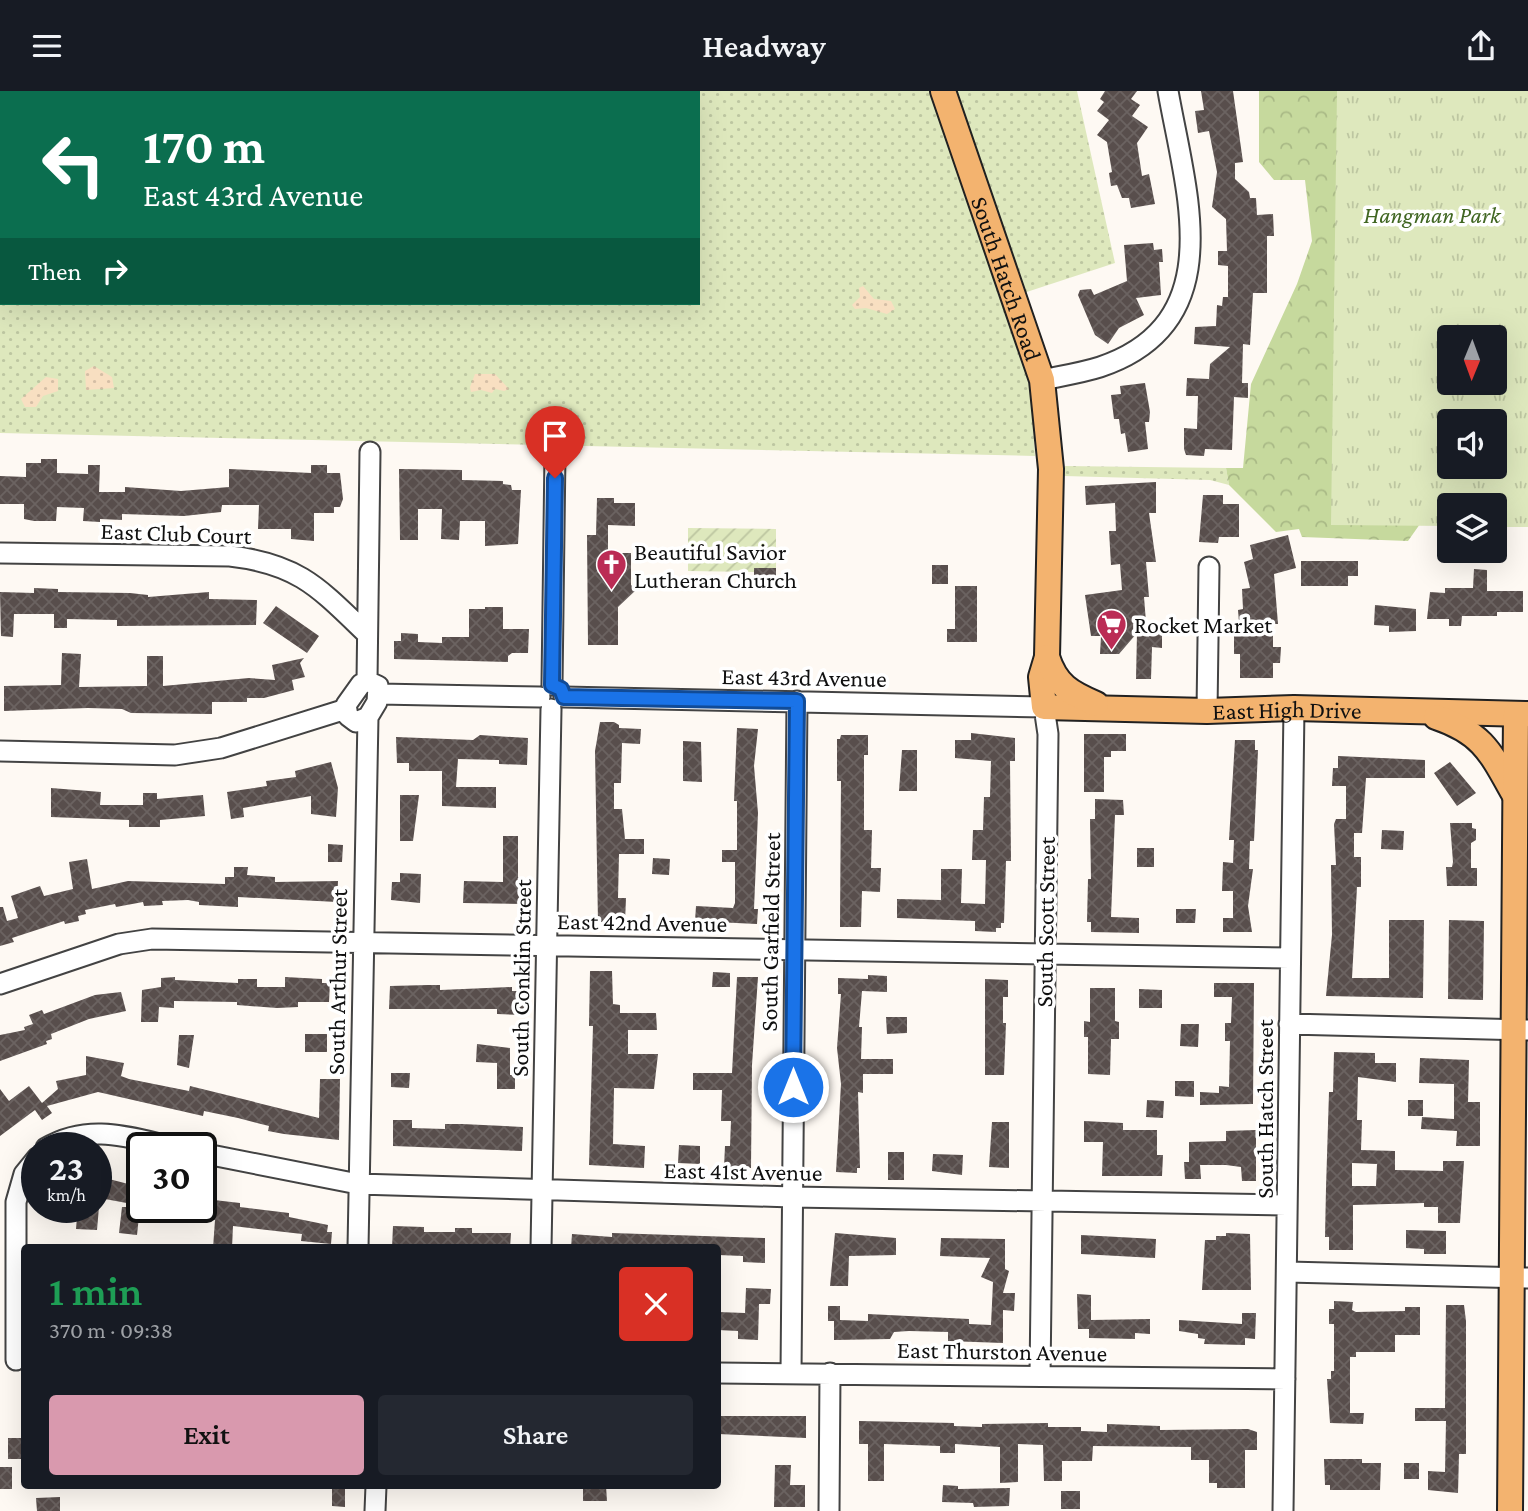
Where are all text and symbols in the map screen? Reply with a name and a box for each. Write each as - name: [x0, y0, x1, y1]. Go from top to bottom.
- icon: menu: [28, 27, 66, 65]
- icon: share: [1462, 27, 1500, 65]
- text: Headway: [702, 28, 826, 64]
- icon: left: [28, 119, 119, 210]
- text: 170 m: [143, 119, 265, 174]
- text: East 43rd Avenue: [143, 177, 363, 213]
- street label: South Hatch Road: [967, 193, 1048, 364]
- park label: Hangman Park: [1364, 201, 1502, 228]
- icon: right: [96, 252, 134, 290]
- text: Then: [28, 257, 82, 286]
- north arrow: [1437, 325, 1507, 395]
- map controls: [1437, 325, 1507, 563]
- pin: [525, 406, 585, 478]
- button: sound: [1437, 409, 1507, 479]
- icon: arrive: [536, 417, 574, 455]
- button: layers: [1437, 493, 1507, 563]
- street label: East Club Court: [100, 517, 253, 549]
- place label: Beautiful Savior Lutheran Church: [634, 538, 797, 593]
- church icon: Beautiful Savior Lutheran Church: [594, 548, 628, 592]
- supermarket icon: Rocket Market: [1094, 607, 1128, 651]
- place label: Rocket Market: [1134, 611, 1273, 638]
- street label: East 43rd Avenue: [721, 662, 887, 692]
- street label: East High Drive: [1212, 694, 1362, 724]
- street label: South Garfield Street: [755, 831, 785, 1032]
- street label: South Scott Street: [1030, 835, 1060, 1008]
- street label: South Conklin Street: [506, 878, 536, 1077]
- street label: South Arthur Street: [322, 888, 352, 1075]
- street label: East 42nd Avenue: [557, 907, 727, 937]
- street label: South Hatch Street: [1251, 1018, 1278, 1199]
- position arrow: [756, 1050, 830, 1124]
- speed limit sign: 30: [126, 1132, 217, 1223]
- text: 23: [49, 1149, 84, 1188]
- street label: East 41st Avenue: [663, 1156, 823, 1186]
- text: km/h: [47, 1185, 86, 1205]
- text: 1 min: [49, 1267, 142, 1314]
- button: close: [619, 1267, 693, 1341]
- text: 370 m · 09:38: [49, 1317, 173, 1343]
- street label: East Thurston Avenue: [897, 1336, 1107, 1366]
- button: Exit: [49, 1395, 364, 1475]
- button: Share: [378, 1395, 693, 1475]

